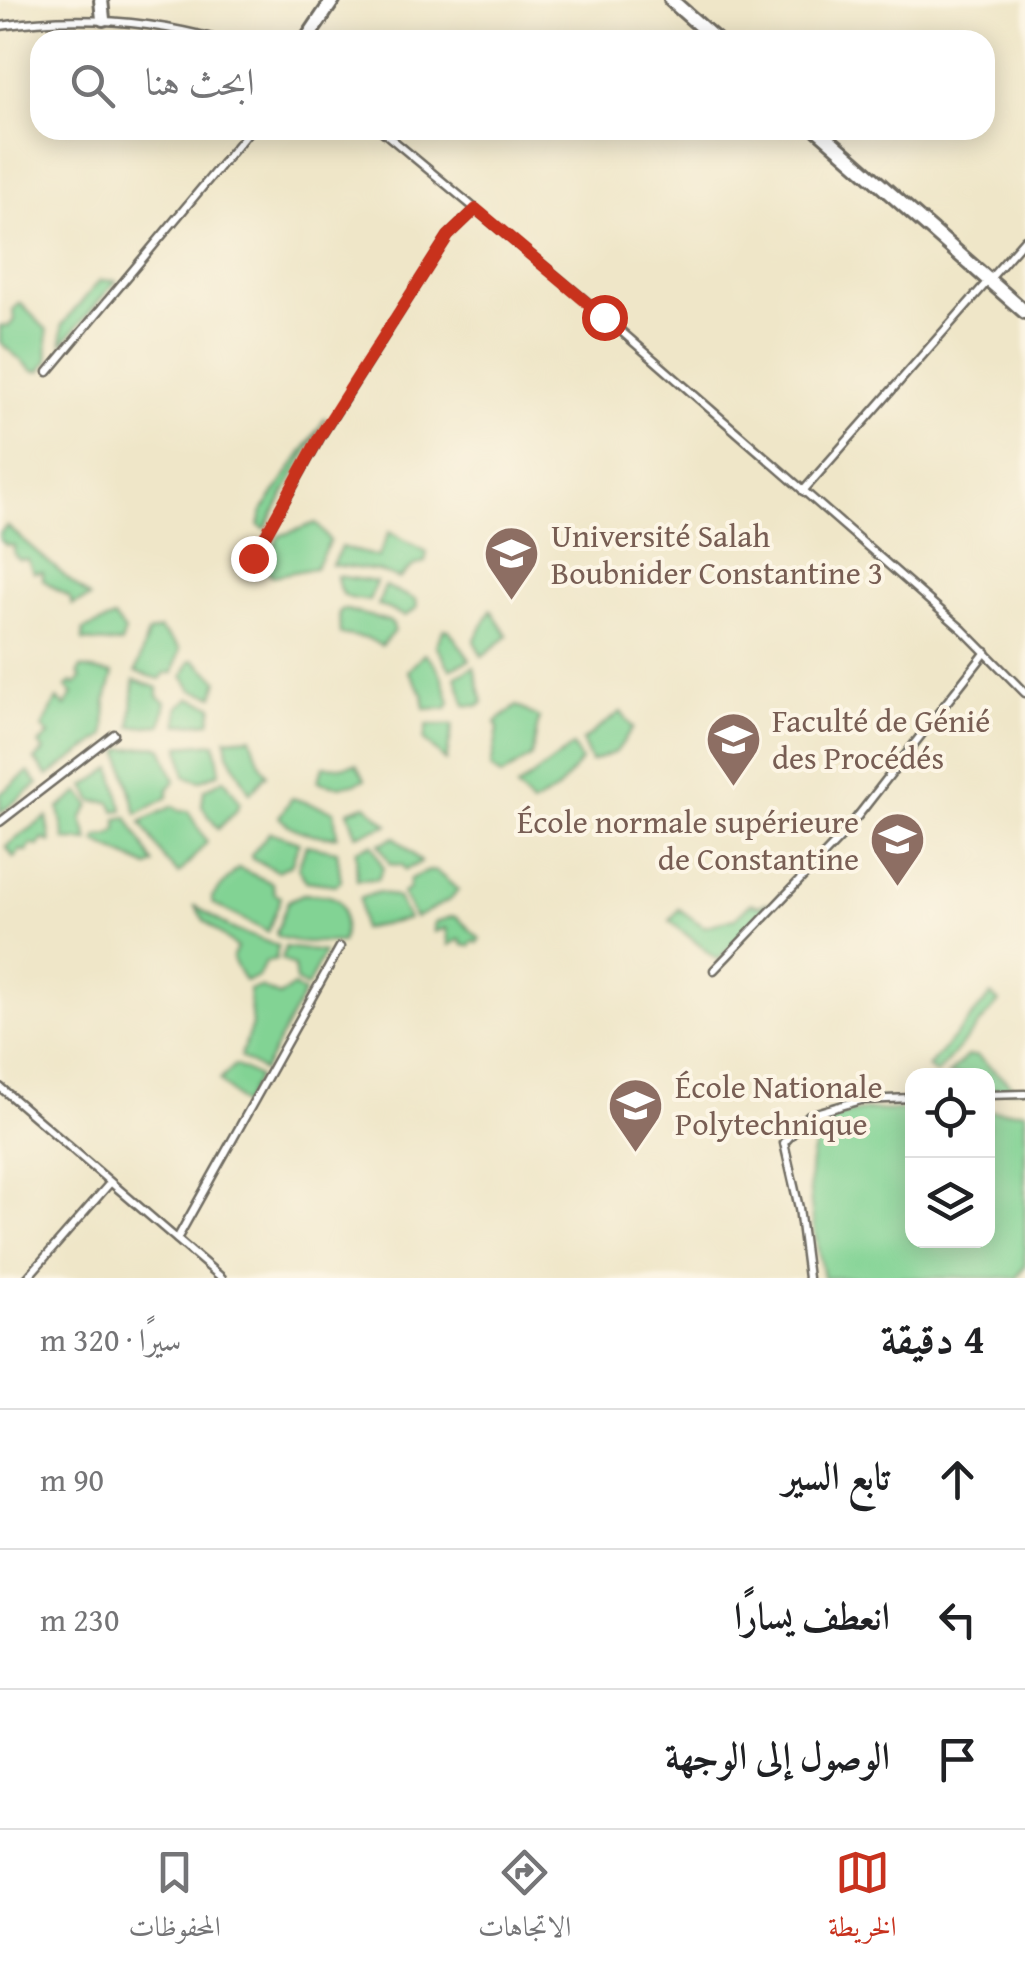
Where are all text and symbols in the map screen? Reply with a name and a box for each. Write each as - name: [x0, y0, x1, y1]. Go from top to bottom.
- search box: [30, 30, 995, 140]
- text: ابحث هنا: [145, 53, 255, 109]
- icon: search: [65, 58, 120, 113]
- route start: [582, 295, 628, 341]
- place label: Université Salah Boubnider Constantine 3: [551, 512, 883, 596]
- school or university icon: Université Salah Boubnider Constantine 3: [482, 524, 542, 603]
- route end: [231, 536, 277, 582]
- place label: Faculté de Génié des Procédés: [772, 697, 990, 781]
- school or university icon: Faculté de Génié des Procédés: [703, 709, 763, 788]
- place label: École normale supérieure de Constantine: [517, 798, 859, 882]
- school or university icon: École normale supérieure de Constantine: [868, 810, 928, 889]
- place label: École Nationale Polytechnique: [675, 1063, 883, 1147]
- map controls: [905, 1068, 995, 1248]
- button: locate: [905, 1068, 995, 1158]
- school or university icon: École Nationale Polytechnique: [606, 1075, 666, 1154]
- button: layers: [905, 1158, 995, 1248]
- text: 4 دقيقة: [881, 1307, 985, 1368]
- text: سيرًا · 320 m: [40, 1316, 182, 1363]
- text: تابع السير: [782, 1447, 890, 1503]
- icon: ahead: [930, 1452, 985, 1507]
- text: 90 m: [40, 1456, 104, 1503]
- text: انعطف يسارًا: [734, 1587, 890, 1643]
- icon: left: [930, 1592, 985, 1647]
- text: 230 m: [40, 1596, 119, 1643]
- text: الوصول إلى الوجهة: [665, 1727, 890, 1783]
- icon: arrive: [930, 1732, 985, 1787]
- tab: المحفوظات: [129, 1845, 221, 1954]
- tab: الاتجاهات: [478, 1845, 571, 1954]
- tab: الخريطة: [828, 1845, 896, 1954]

